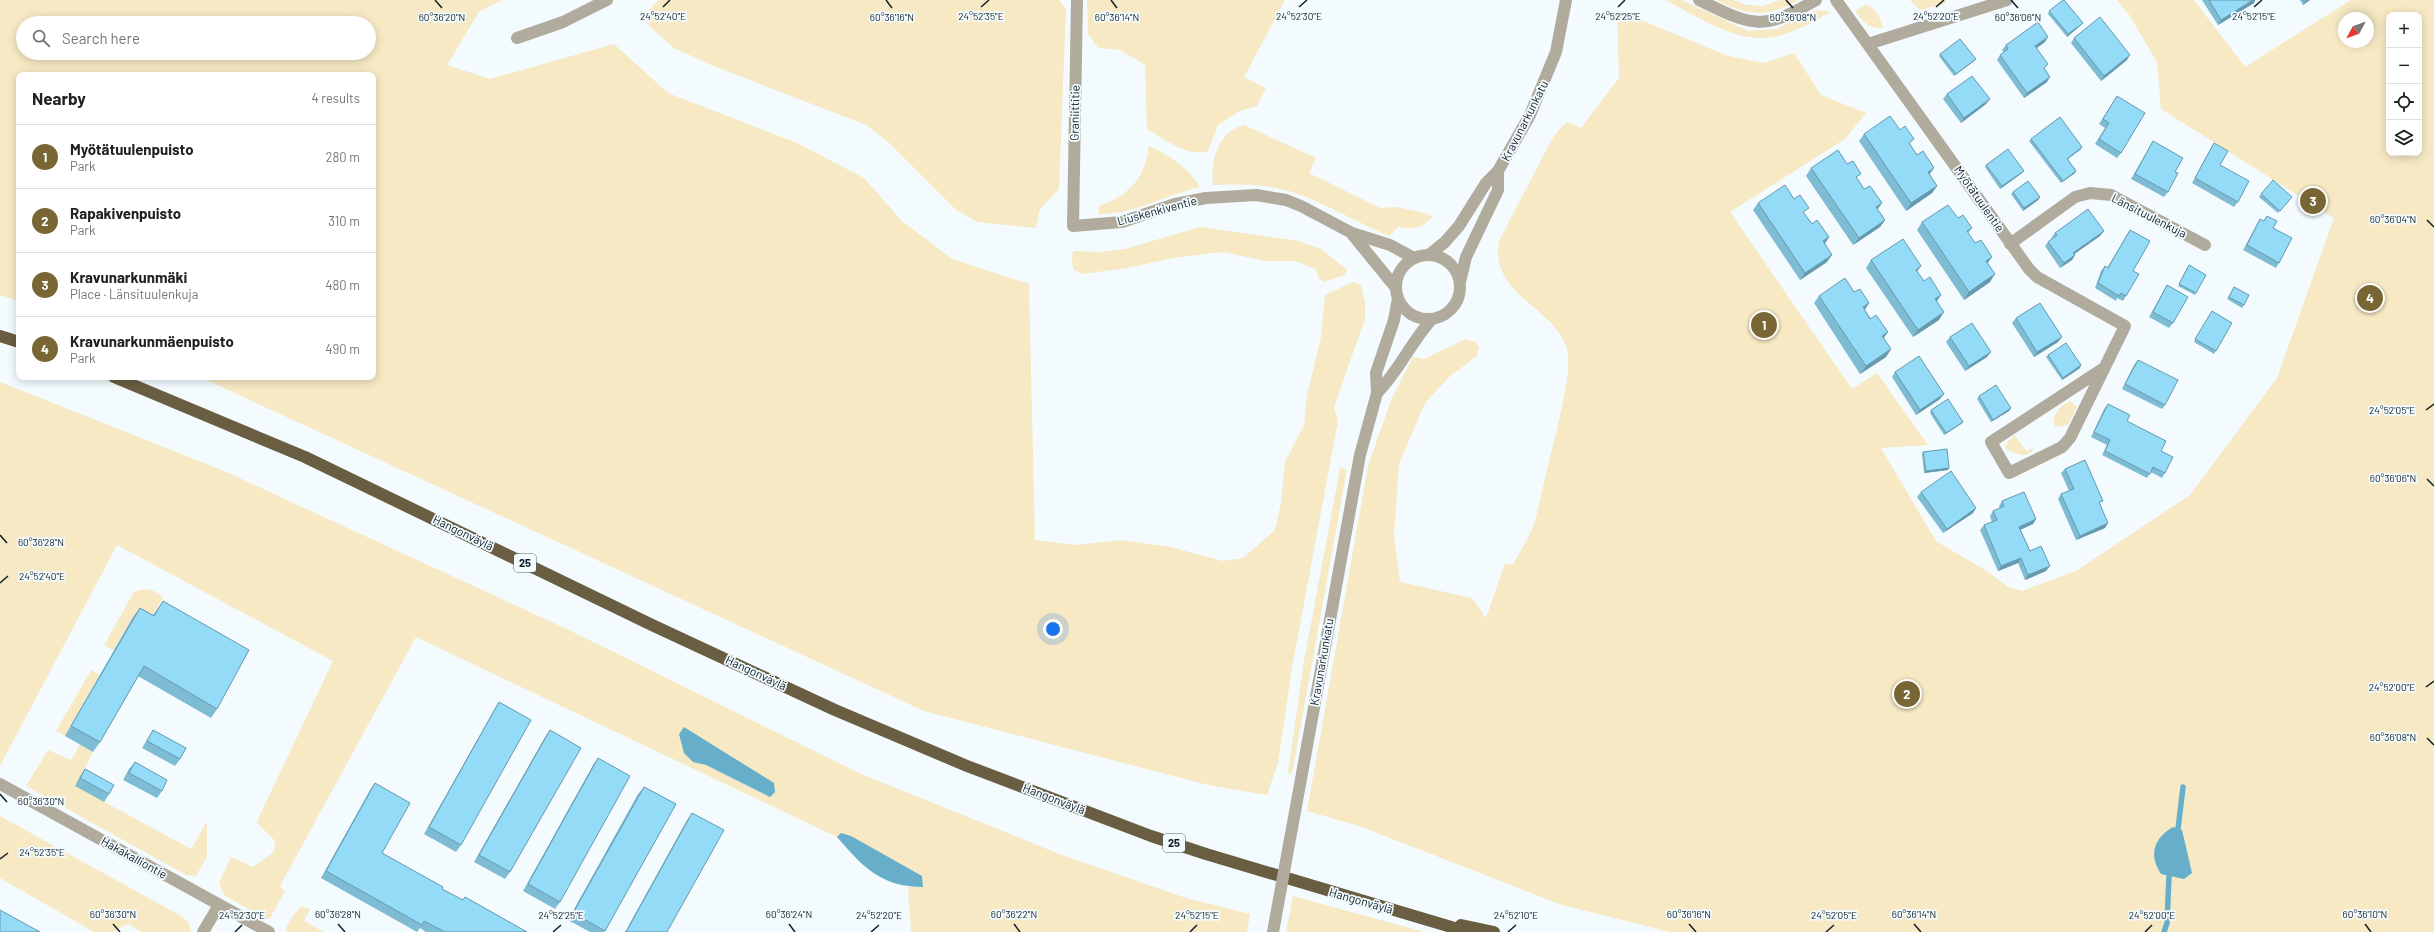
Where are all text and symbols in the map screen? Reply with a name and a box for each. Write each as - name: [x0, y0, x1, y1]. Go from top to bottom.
- text: 24°52'40"E: [640, 10, 686, 22]
- text: 24°52'35"E: [958, 10, 1004, 22]
- text: 24°52'30"E: [1276, 10, 1322, 22]
- text: 24°52'25"E: [1595, 10, 1641, 22]
- text: 24°52'20"E: [1913, 10, 1959, 22]
- text: 24°52'15"E: [2232, 10, 2276, 22]
- text: 60°36'20"N: [419, 11, 465, 23]
- text: 60°36'16"N: [870, 11, 914, 23]
- text: 60°36'14"N: [1095, 11, 1139, 23]
- text: 60°36'08"N: [1770, 11, 1816, 23]
- text: 60°36'06"N: [1995, 11, 2041, 23]
- north arrow: [2338, 12, 2374, 48]
- map controls: [2386, 12, 2422, 156]
- button: +: [2386, 12, 2422, 48]
- search box: [16, 16, 376, 60]
- icon: search: [30, 27, 52, 49]
- text: Search here: [62, 29, 140, 47]
- button: −: [2386, 48, 2422, 84]
- street label: Kravunarkunkatu: [1498, 78, 1550, 163]
- button: locate: [2386, 84, 2422, 120]
- street label: Graniittitie: [1067, 85, 1081, 141]
- text: Nearby: [32, 88, 86, 108]
- text: 4 results: [312, 90, 360, 106]
- button: layers: [2386, 120, 2422, 156]
- text: Myötätuulenpuisto: [70, 140, 194, 158]
- text: 1: [43, 149, 47, 165]
- text: 280 m: [326, 149, 360, 165]
- text: Park: [70, 158, 96, 174]
- street label: Myötätuulentie: [1952, 163, 2008, 234]
- pin: 3: [2300, 186, 2326, 216]
- street label: Länsituulenkuja: [2109, 190, 2189, 240]
- street label: Liuskenkiventie: [1115, 193, 1198, 227]
- text: Rapakivenpuisto: [70, 204, 181, 222]
- text: 2: [41, 213, 49, 229]
- text: 310 m: [328, 213, 360, 229]
- text: 60°36'04"N: [2370, 213, 2416, 225]
- text: Park: [70, 222, 96, 238]
- text: Kravunarkunmäki: [70, 268, 187, 286]
- text: 3: [41, 277, 49, 293]
- text: 480 m: [325, 277, 360, 293]
- pin: 4: [2357, 283, 2383, 313]
- text: Place · Länsituulenkuja: [70, 286, 198, 302]
- pin: 1: [1751, 310, 1777, 340]
- text: Kravunarkunmäenpuisto: [70, 332, 234, 350]
- text: 4: [41, 341, 49, 357]
- text: 490 m: [325, 341, 360, 357]
- text: Park: [70, 350, 96, 366]
- text: 24°52'05"E: [2369, 404, 2415, 416]
- text: 60°36'06"N: [2370, 472, 2416, 484]
- street label: Hangonväylä: [431, 511, 496, 553]
- text: 60°36'28"N: [18, 536, 64, 548]
- road number: 25: [514, 554, 536, 572]
- text: 24°52'40"E: [19, 570, 65, 582]
- street label: Kravunarkunkatu: [1306, 617, 1336, 707]
- your location: [1043, 619, 1063, 639]
- street label: Hangonväylä: [724, 652, 789, 692]
- pin: 2: [1894, 679, 1920, 709]
- text: 24°52'00"E: [2369, 681, 2415, 693]
- text: 60°36'08"N: [2370, 731, 2416, 743]
- street label: Hangonväylä: [1021, 780, 1088, 816]
- text: 60°36'30"N: [18, 795, 64, 807]
- street label: Hakakalliontie: [99, 833, 170, 881]
- road number: 25: [1163, 834, 1185, 852]
- text: 24°52'35"E: [19, 846, 65, 858]
- street label: Hangonväylä: [1328, 884, 1395, 916]
- text: 60°36'30"N: [90, 908, 136, 920]
- text: 60°36'28"N: [315, 908, 361, 920]
- text: 60°36'24"N: [766, 908, 812, 920]
- text: 60°36'22"N: [991, 908, 1037, 920]
- text: 60°36'16"N: [1667, 908, 1711, 920]
- text: 60°36'14"N: [1892, 908, 1936, 920]
- text: 60°36'10"N: [2343, 908, 2387, 920]
- text: 24°52'30"E: [219, 909, 265, 921]
- text: 24°52'25"E: [538, 909, 584, 921]
- text: 24°52'20"E: [856, 909, 902, 921]
- text: 24°52'15"E: [1175, 909, 1219, 921]
- text: 24°52'10"E: [1494, 909, 1538, 921]
- text: 24°52'05"E: [1811, 909, 1857, 921]
- text: 24°52'00"E: [2129, 909, 2175, 921]

